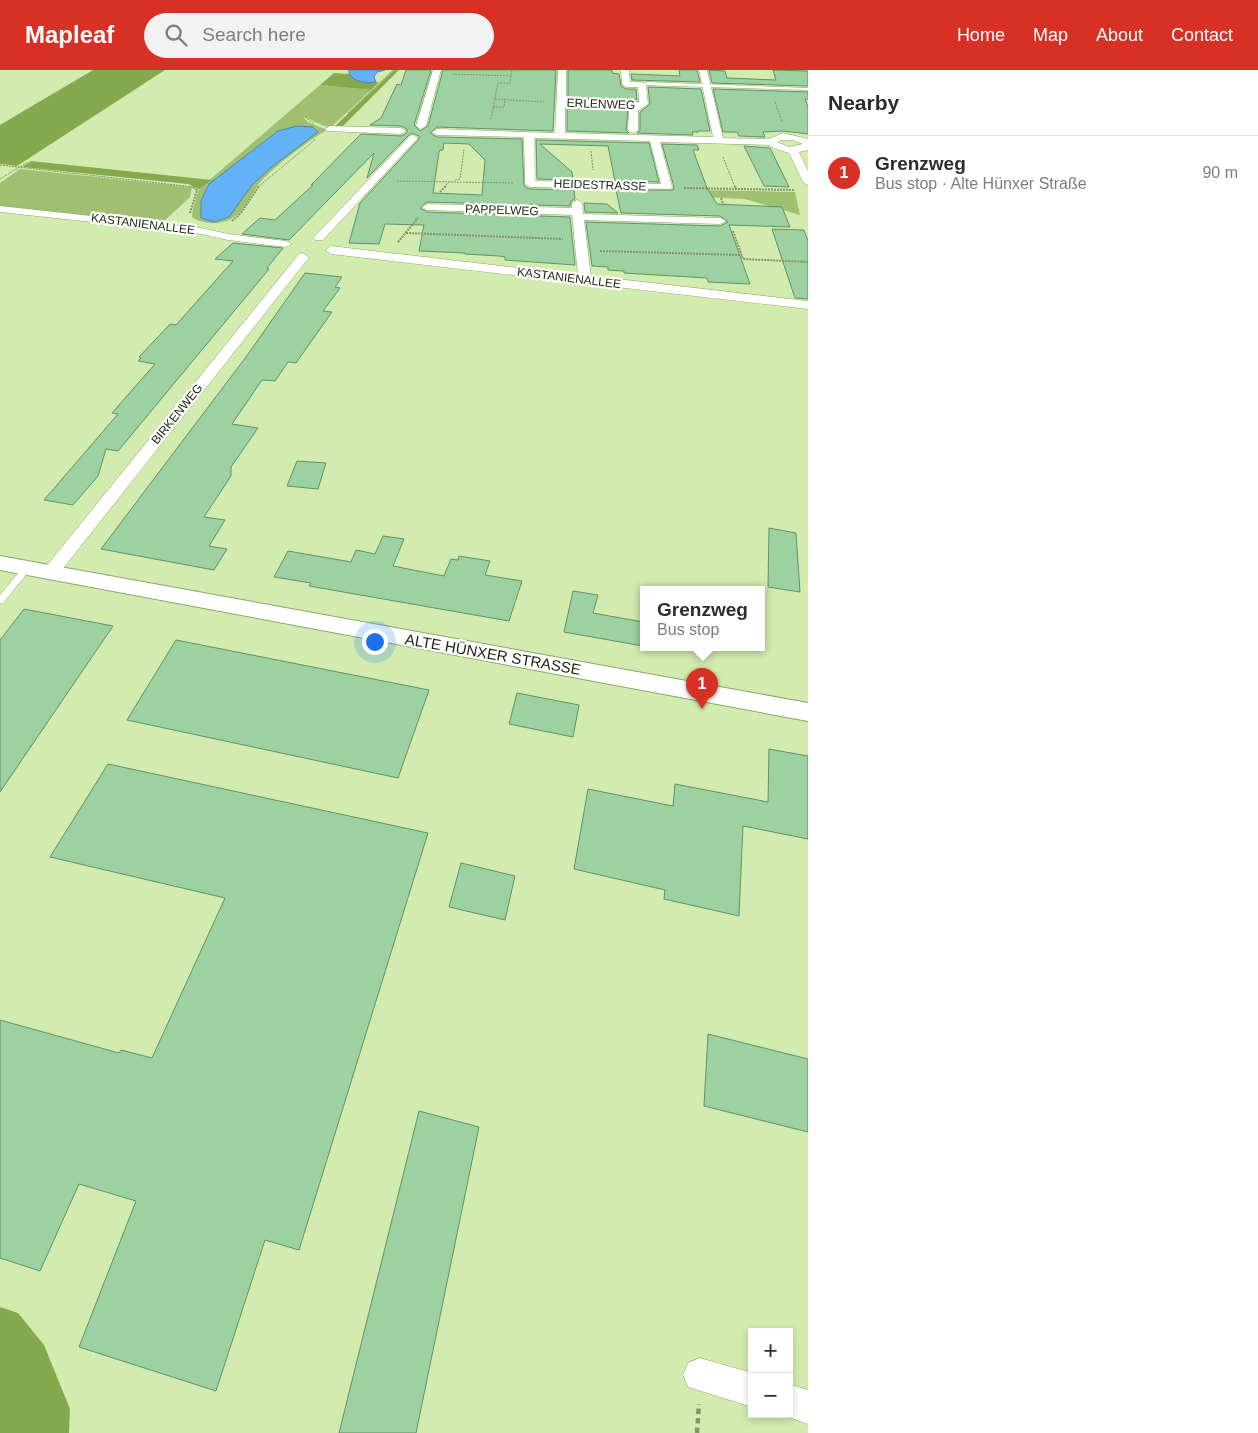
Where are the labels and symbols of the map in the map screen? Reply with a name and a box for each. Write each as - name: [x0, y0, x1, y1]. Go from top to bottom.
- street label: ERLENWEG: [566, 96, 636, 112]
- street label: HEIDESTRASSE: [553, 176, 647, 194]
- street label: PAPPELWEG: [465, 202, 539, 218]
- street label: KASTANIENALLEE: [90, 211, 196, 237]
- street label: KASTANIENALLEE: [516, 265, 622, 291]
- street label: BIRKENWEG: [148, 381, 206, 447]
- your location: [362, 629, 388, 655]
- street label: ALTE HÜNXER STRASSE: [404, 630, 582, 678]
- pin: 1: [686, 668, 718, 709]

